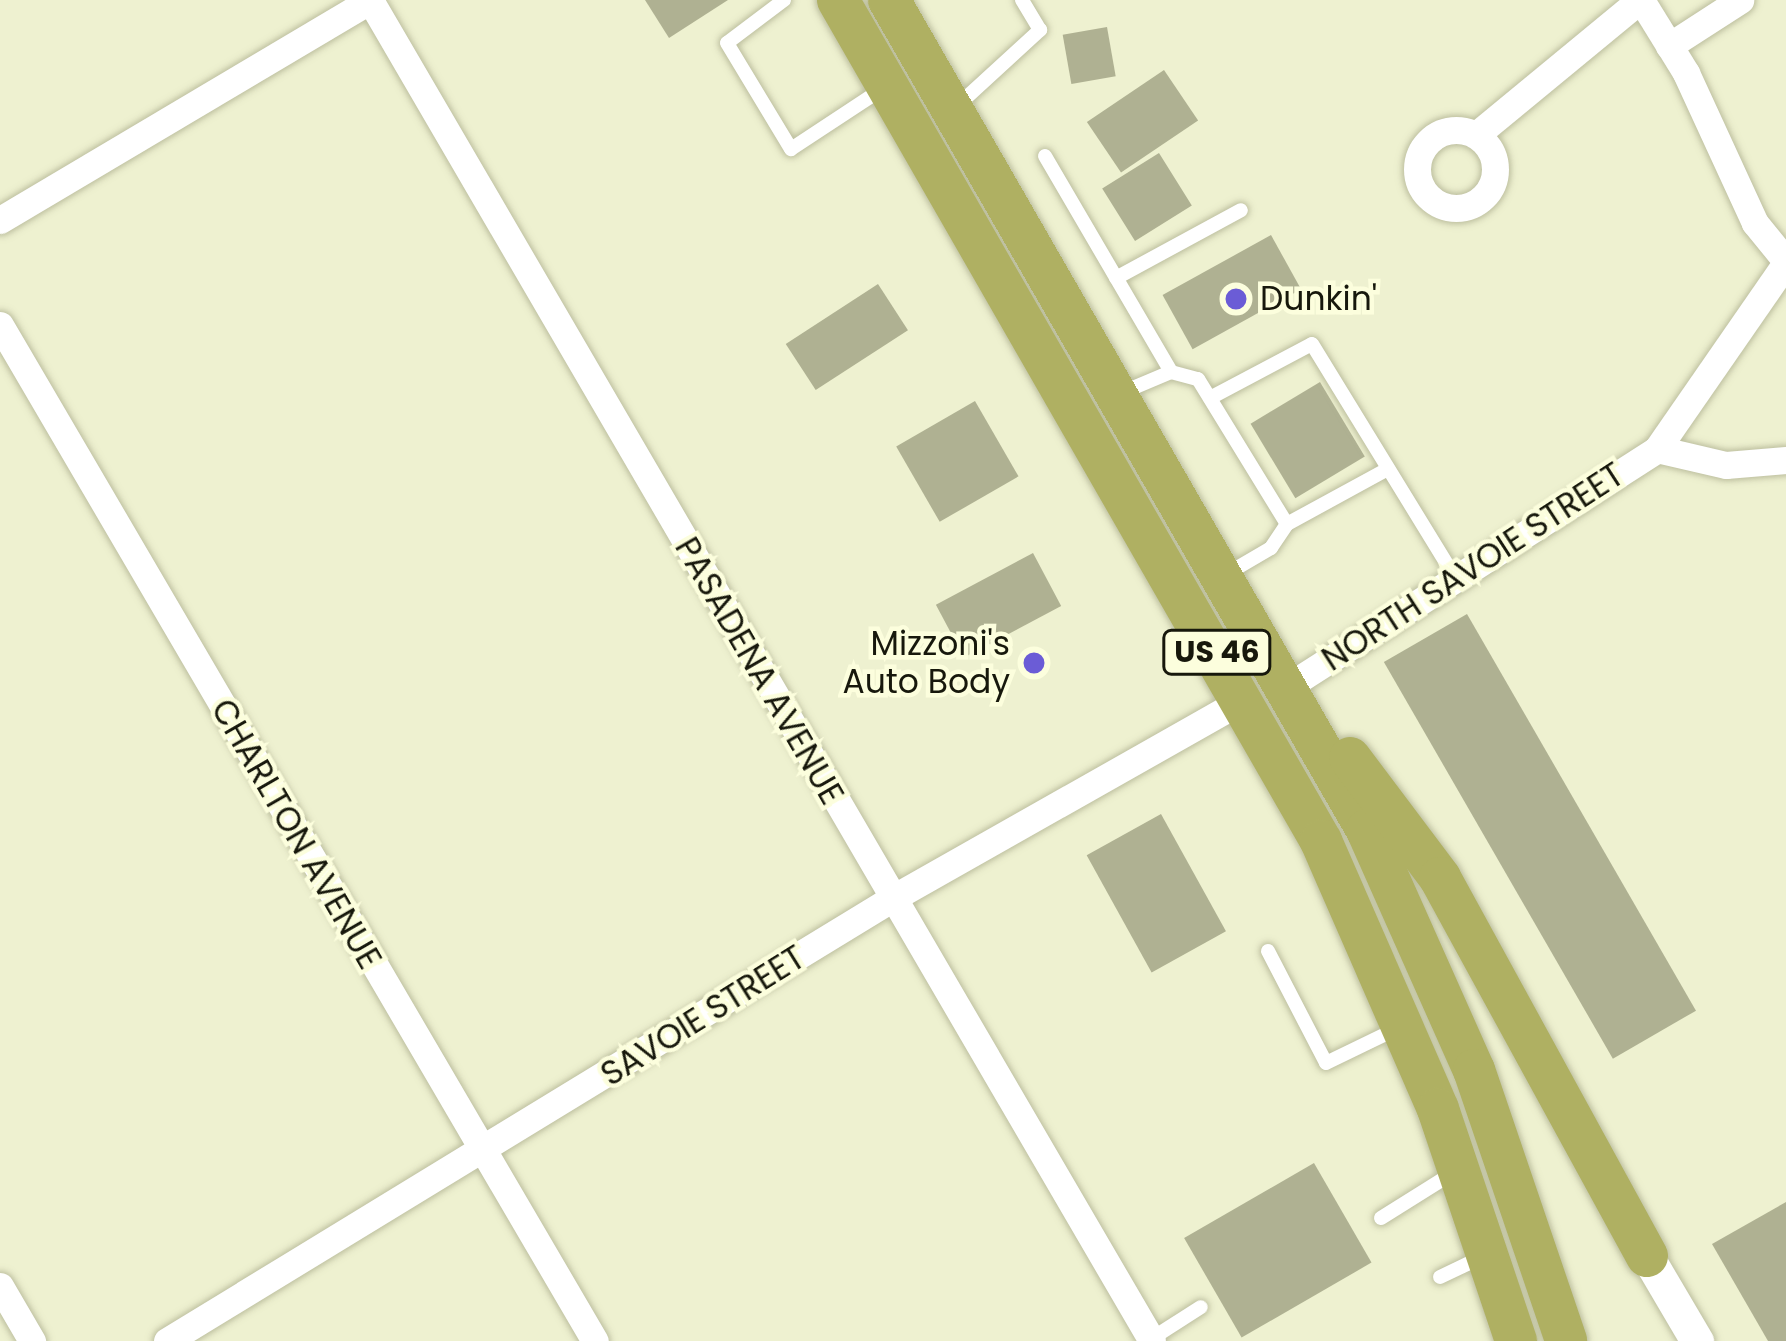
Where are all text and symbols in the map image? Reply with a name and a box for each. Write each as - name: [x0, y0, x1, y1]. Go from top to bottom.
- place label: Dunkin': [1260, 279, 1377, 319]
- marker: Dunkin': [1223, 286, 1249, 312]
- street label: NORTH SAVOIE STREET: [1315, 455, 1631, 679]
- street label: PASADENA AVENUE: [667, 531, 851, 811]
- place label: Mizzoni's Auto Body: [842, 624, 1010, 702]
- road number: US 46: [1160, 628, 1274, 676]
- marker: Mizzoni's Auto Body: [1021, 650, 1047, 676]
- street label: CHARLTON AVENUE: [203, 692, 389, 976]
- street label: SAVOIE STREET: [594, 938, 812, 1094]

